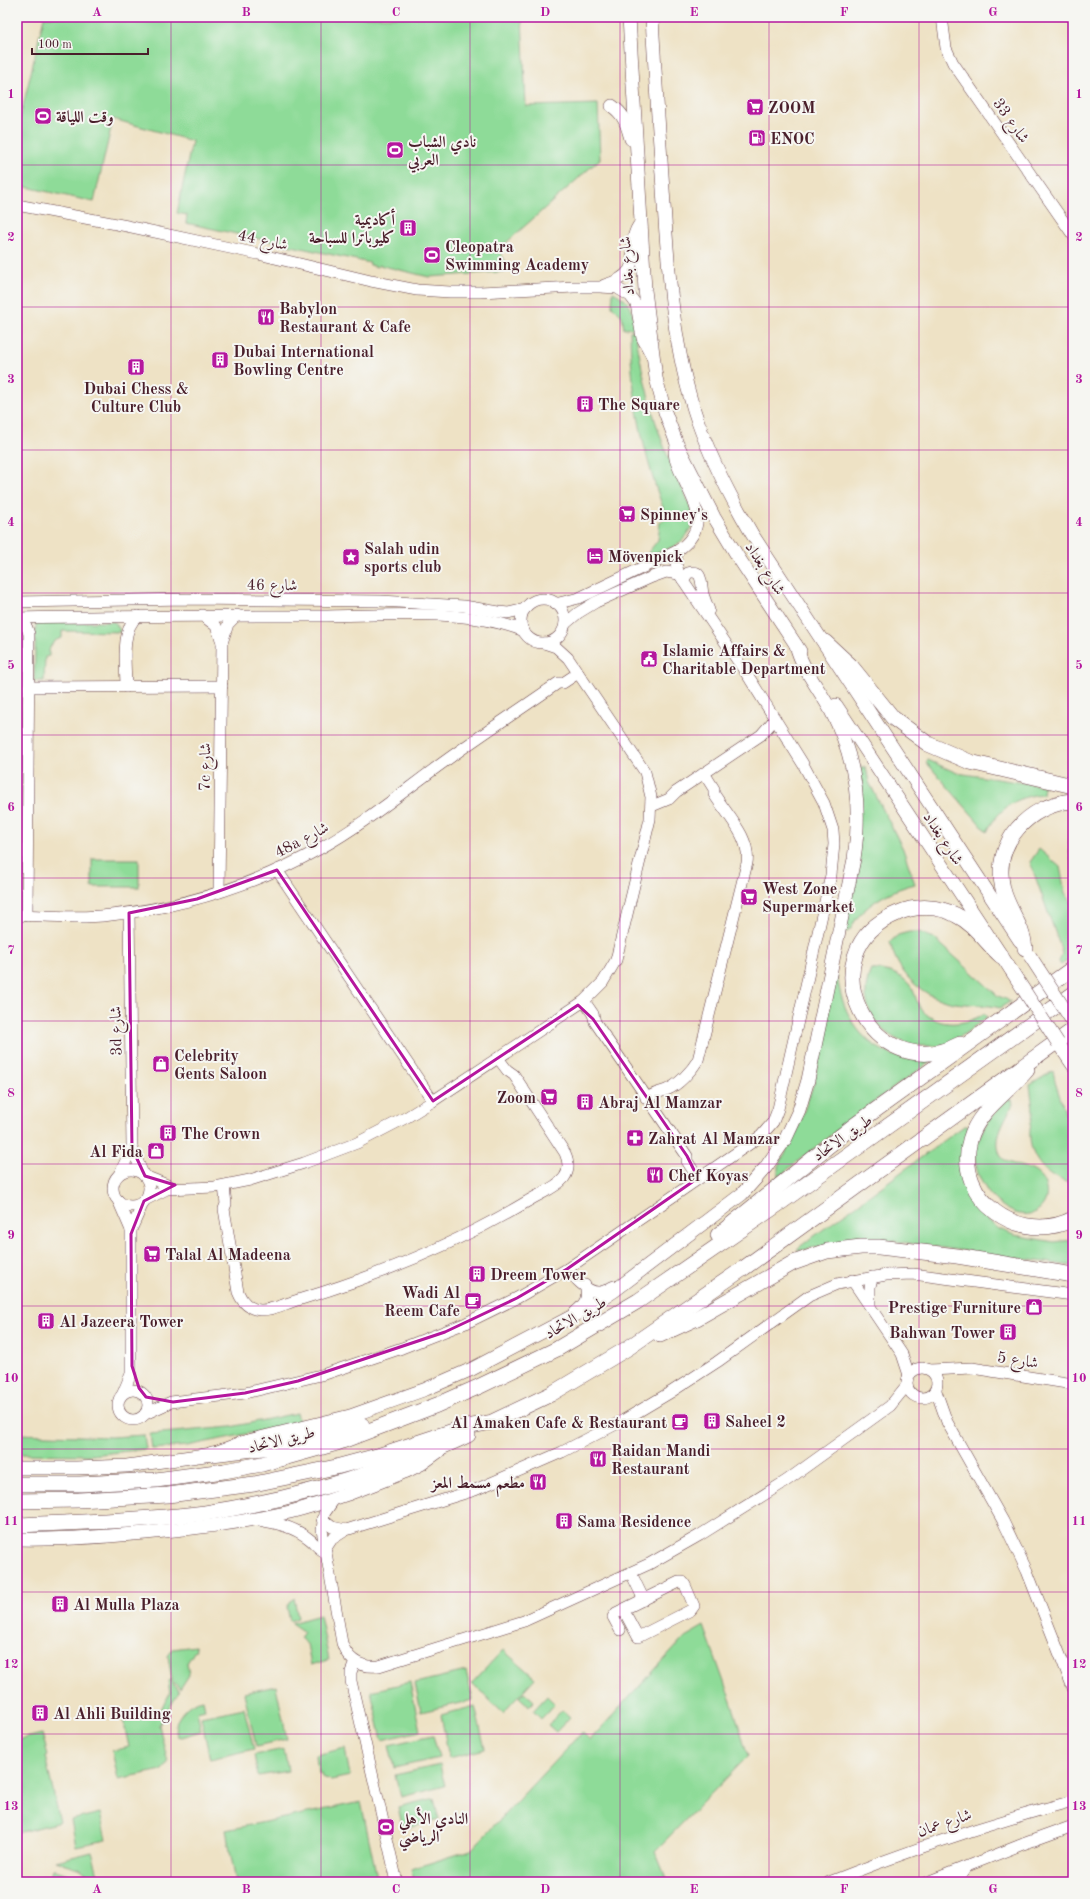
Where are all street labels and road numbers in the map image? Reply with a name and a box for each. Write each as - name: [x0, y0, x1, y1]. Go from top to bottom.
- street label: شارع 33: [986, 96, 1031, 149]
- street label: شارع 44: [235, 228, 289, 258]
- street label: شارع بغداد: [618, 235, 642, 296]
- street label: شارع بغداد: [738, 540, 787, 601]
- street label: شارع 46: [246, 578, 298, 598]
- street label: 7c شارع: [198, 743, 218, 792]
- street label: شارع بغداد: [916, 810, 965, 871]
- street label: 48a شارع: [272, 820, 334, 865]
- street label: 3d شارع: [109, 1006, 129, 1056]
- street label: طريق الاتحاد: [810, 1112, 876, 1166]
- street label: طريق الاتحاد: [542, 1294, 610, 1344]
- street label: شارع 5: [995, 1350, 1039, 1376]
- street label: طريق الاتحاد: [246, 1424, 317, 1458]
- street label: شارع عمان: [915, 1807, 975, 1844]

